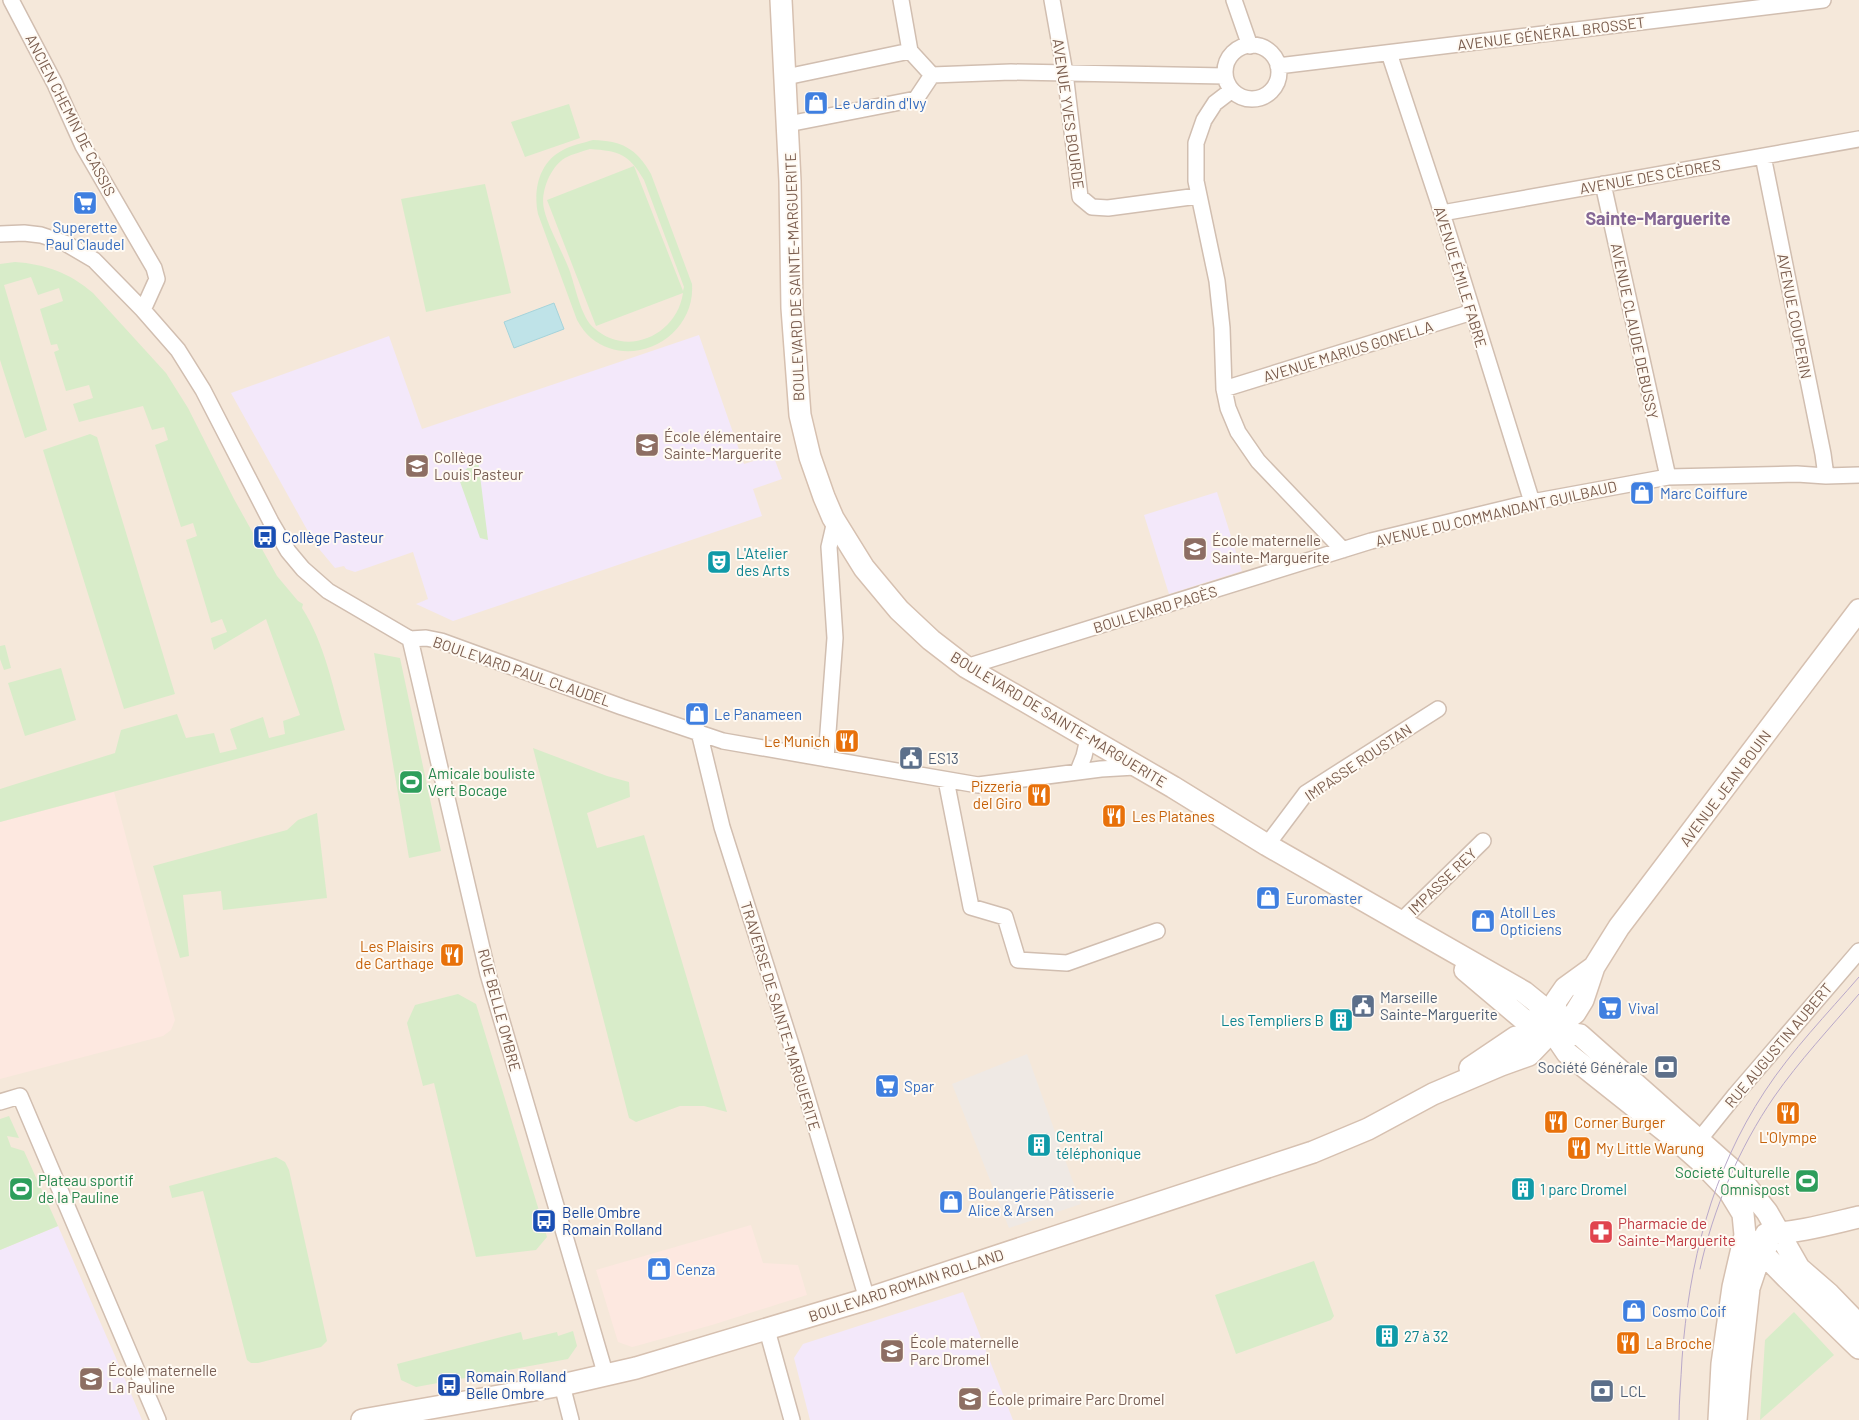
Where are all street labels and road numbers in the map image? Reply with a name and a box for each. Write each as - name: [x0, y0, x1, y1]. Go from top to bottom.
- street label: AVENUE GÉNÉRAL BROSSET: [1456, 13, 1646, 53]
- street label: ANCIEN CHEMIN DE CASSIS: [22, 31, 120, 199]
- street label: AVENUE YVES BOURDE: [1050, 38, 1088, 190]
- street label: BOULEVARD DE SAINTE-MARGUERITE: [781, 152, 807, 402]
- street label: AVENUE DES CÈDRES: [1578, 155, 1722, 197]
- street label: AVENUE ÉMILE FABRE: [1431, 204, 1491, 350]
- street label: AVENUE CLAUDE DEBUSSY: [1608, 241, 1662, 421]
- street label: AVENUE COUPERIN: [1774, 252, 1816, 380]
- street label: AVENUE MARIUS GONELLA: [1261, 317, 1435, 385]
- street label: AVENUE DU COMMANDANT GUILBAUD: [1374, 476, 1618, 550]
- street label: BOULEVARD PAGÈS: [1091, 582, 1219, 636]
- street label: BOULEVARD PAUL CLAUDEL: [431, 632, 613, 710]
- street label: BOULEVARD DE SAINTE-MARGUERITE: [948, 647, 1170, 791]
- street label: IMPASSE ROUSTAN: [1301, 720, 1415, 804]
- street label: AVENUE JEAN BOUIN: [1676, 726, 1774, 850]
- street label: IMPASSE REY: [1404, 844, 1480, 918]
- street label: TRAVERSE DE SAINTE-MARGUERITE: [737, 899, 825, 1133]
- street label: RUE BELLE OMBRE: [475, 947, 525, 1073]
- street label: RUE AUGUSTIN AUBERT: [1721, 979, 1835, 1111]
- street label: BOULEVARD ROMAIN ROLLAND: [806, 1245, 1006, 1325]

